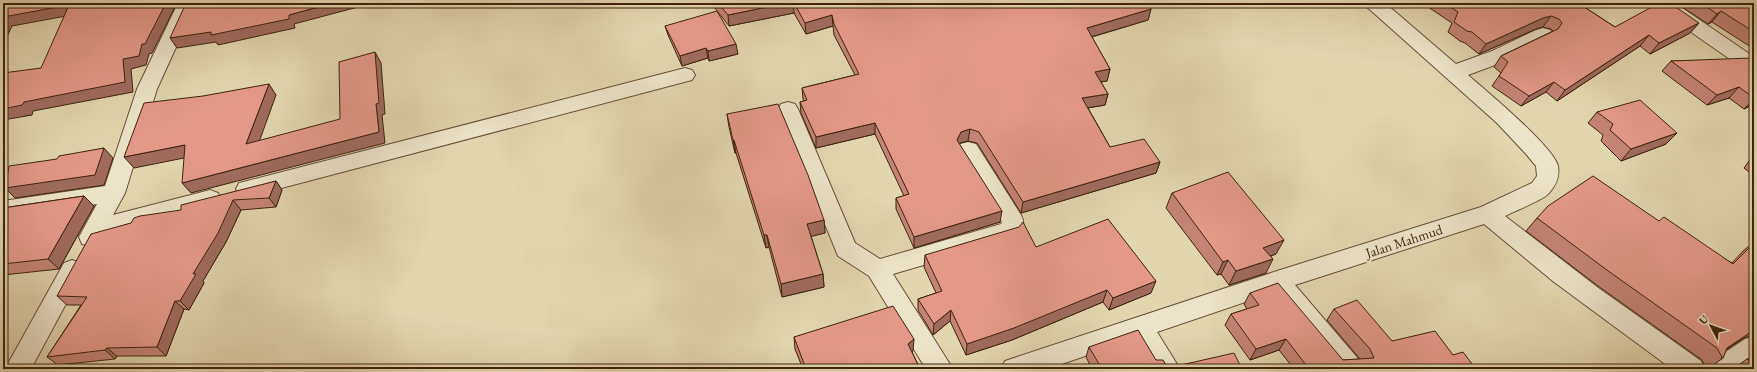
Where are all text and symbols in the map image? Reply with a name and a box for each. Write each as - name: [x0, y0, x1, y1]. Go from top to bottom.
- street label: Jalan Mahmud: [1362, 220, 1446, 262]
- north arrow: [1691, 306, 1731, 346]
- text: U: [1695, 311, 1712, 327]

